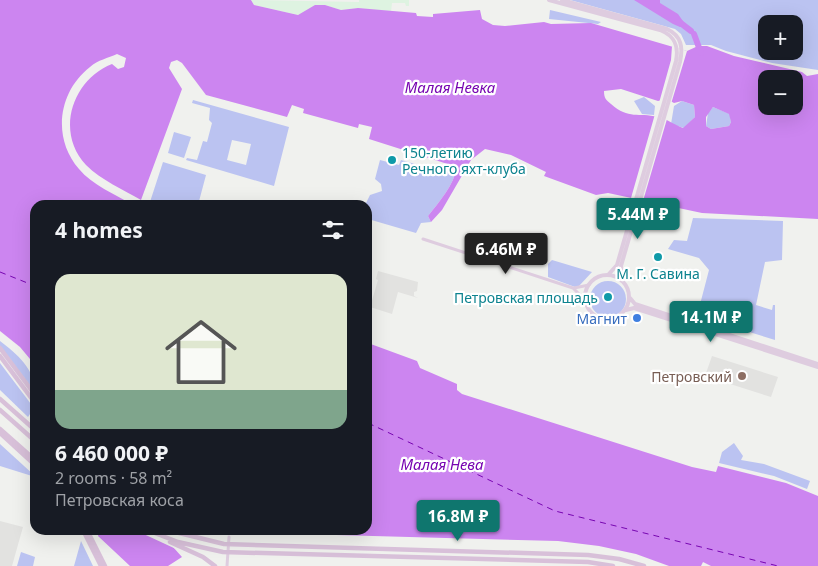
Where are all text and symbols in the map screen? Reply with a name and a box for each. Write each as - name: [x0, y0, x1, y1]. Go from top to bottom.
- map controls: [758, 15, 803, 115]
- button: +: [758, 15, 803, 60]
- button: −: [758, 70, 803, 115]
- water label: Малая Невка: [405, 77, 496, 97]
- place label: 150-летию Речного яхт-клуба: [402, 143, 526, 178]
- marker: 150-летию Речного яхт-клуба: [386, 154, 398, 166]
- pin: 5.44M ₽: [592, 198, 684, 240]
- text: 5.44M ₽: [608, 203, 668, 225]
- text: 4 homes: [55, 216, 143, 244]
- icon: filters: [319, 216, 347, 244]
- pin: 6.46M ₽: [460, 232, 552, 275]
- text: 6.46M ₽: [476, 238, 536, 260]
- marker: М. Г. Савина: [652, 251, 664, 263]
- place label: М. Г. Савина: [616, 264, 700, 283]
- place label: Петровская площадь: [454, 288, 598, 307]
- marker: Петровская площадь: [602, 291, 614, 303]
- pin: 14.1M ₽: [665, 300, 757, 343]
- text: 14.1M ₽: [681, 306, 741, 328]
- icon: home: [156, 307, 246, 397]
- place label: Магнит: [577, 309, 627, 328]
- marker: Магнит: [631, 312, 643, 324]
- place label: Петровский: [651, 367, 732, 386]
- marker: Петровский: [736, 370, 748, 382]
- text: 6 460 000 ₽: [55, 439, 168, 467]
- water label: Малая Нева: [400, 454, 484, 474]
- text: 2 rooms · 58 m²: [55, 467, 172, 489]
- text: Петровская коса: [55, 489, 184, 511]
- pin: 16.8M ₽: [412, 500, 504, 542]
- text: 16.8M ₽: [428, 505, 488, 527]

